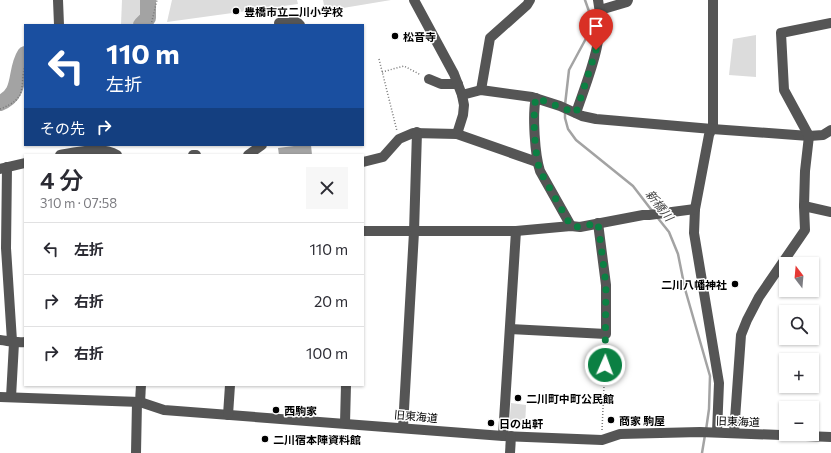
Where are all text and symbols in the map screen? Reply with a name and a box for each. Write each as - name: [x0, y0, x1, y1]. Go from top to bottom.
- place label: 豊橋市立二川小学校: [244, 5, 343, 18]
- marker: 豊橋市立二川小学校: [231, 6, 241, 16]
- pin: [579, 9, 613, 50]
- icon: arrive: [585, 15, 607, 37]
- place label: 松音寺: [403, 30, 436, 43]
- marker: 松音寺: [390, 31, 400, 41]
- text: 110 m: [106, 36, 180, 70]
- icon: left: [40, 40, 92, 92]
- text: 左折: [106, 73, 142, 95]
- icon: right: [93, 116, 115, 138]
- text: その先: [40, 119, 85, 137]
- text: 4 分: [40, 165, 83, 194]
- button: close: [306, 167, 348, 209]
- water label: 新橋川: [643, 187, 678, 225]
- text: 310 m · 07:58: [40, 195, 117, 211]
- icon: left: [40, 238, 62, 260]
- text: 左折: [74, 240, 104, 258]
- text: 110 m: [309, 240, 348, 258]
- north arrow: [779, 257, 819, 297]
- map controls: [779, 257, 819, 441]
- place label: 二川八幡神社: [661, 278, 727, 291]
- marker: 二川八幡神社: [730, 279, 740, 289]
- icon: right: [40, 290, 62, 312]
- text: 右折: [74, 292, 104, 310]
- text: 20 m: [314, 292, 348, 310]
- button: search: [779, 305, 819, 345]
- icon: right: [40, 342, 62, 364]
- text: 右折: [74, 344, 104, 362]
- text: 100 m: [306, 344, 348, 362]
- position arrow: [584, 344, 626, 386]
- button: +: [779, 353, 819, 393]
- place label: 二川町中町公民館: [526, 392, 614, 405]
- marker: 二川町中町公民館: [513, 393, 523, 403]
- button: −: [779, 401, 819, 441]
- place label: 西駒家: [284, 404, 317, 417]
- marker: 西駒家: [271, 405, 281, 415]
- street label: 旧東海道: [394, 408, 438, 424]
- place label: 商家 駒屋: [619, 414, 665, 427]
- street label: 旧東海道: [716, 414, 760, 428]
- marker: 商家 駒屋: [606, 415, 616, 425]
- place label: 日の出軒: [499, 417, 543, 430]
- marker: 日の出軒: [486, 418, 496, 428]
- place label: 二川宿本陣資料館: [273, 433, 361, 446]
- marker: 二川宿本陣資料館: [260, 434, 270, 444]

